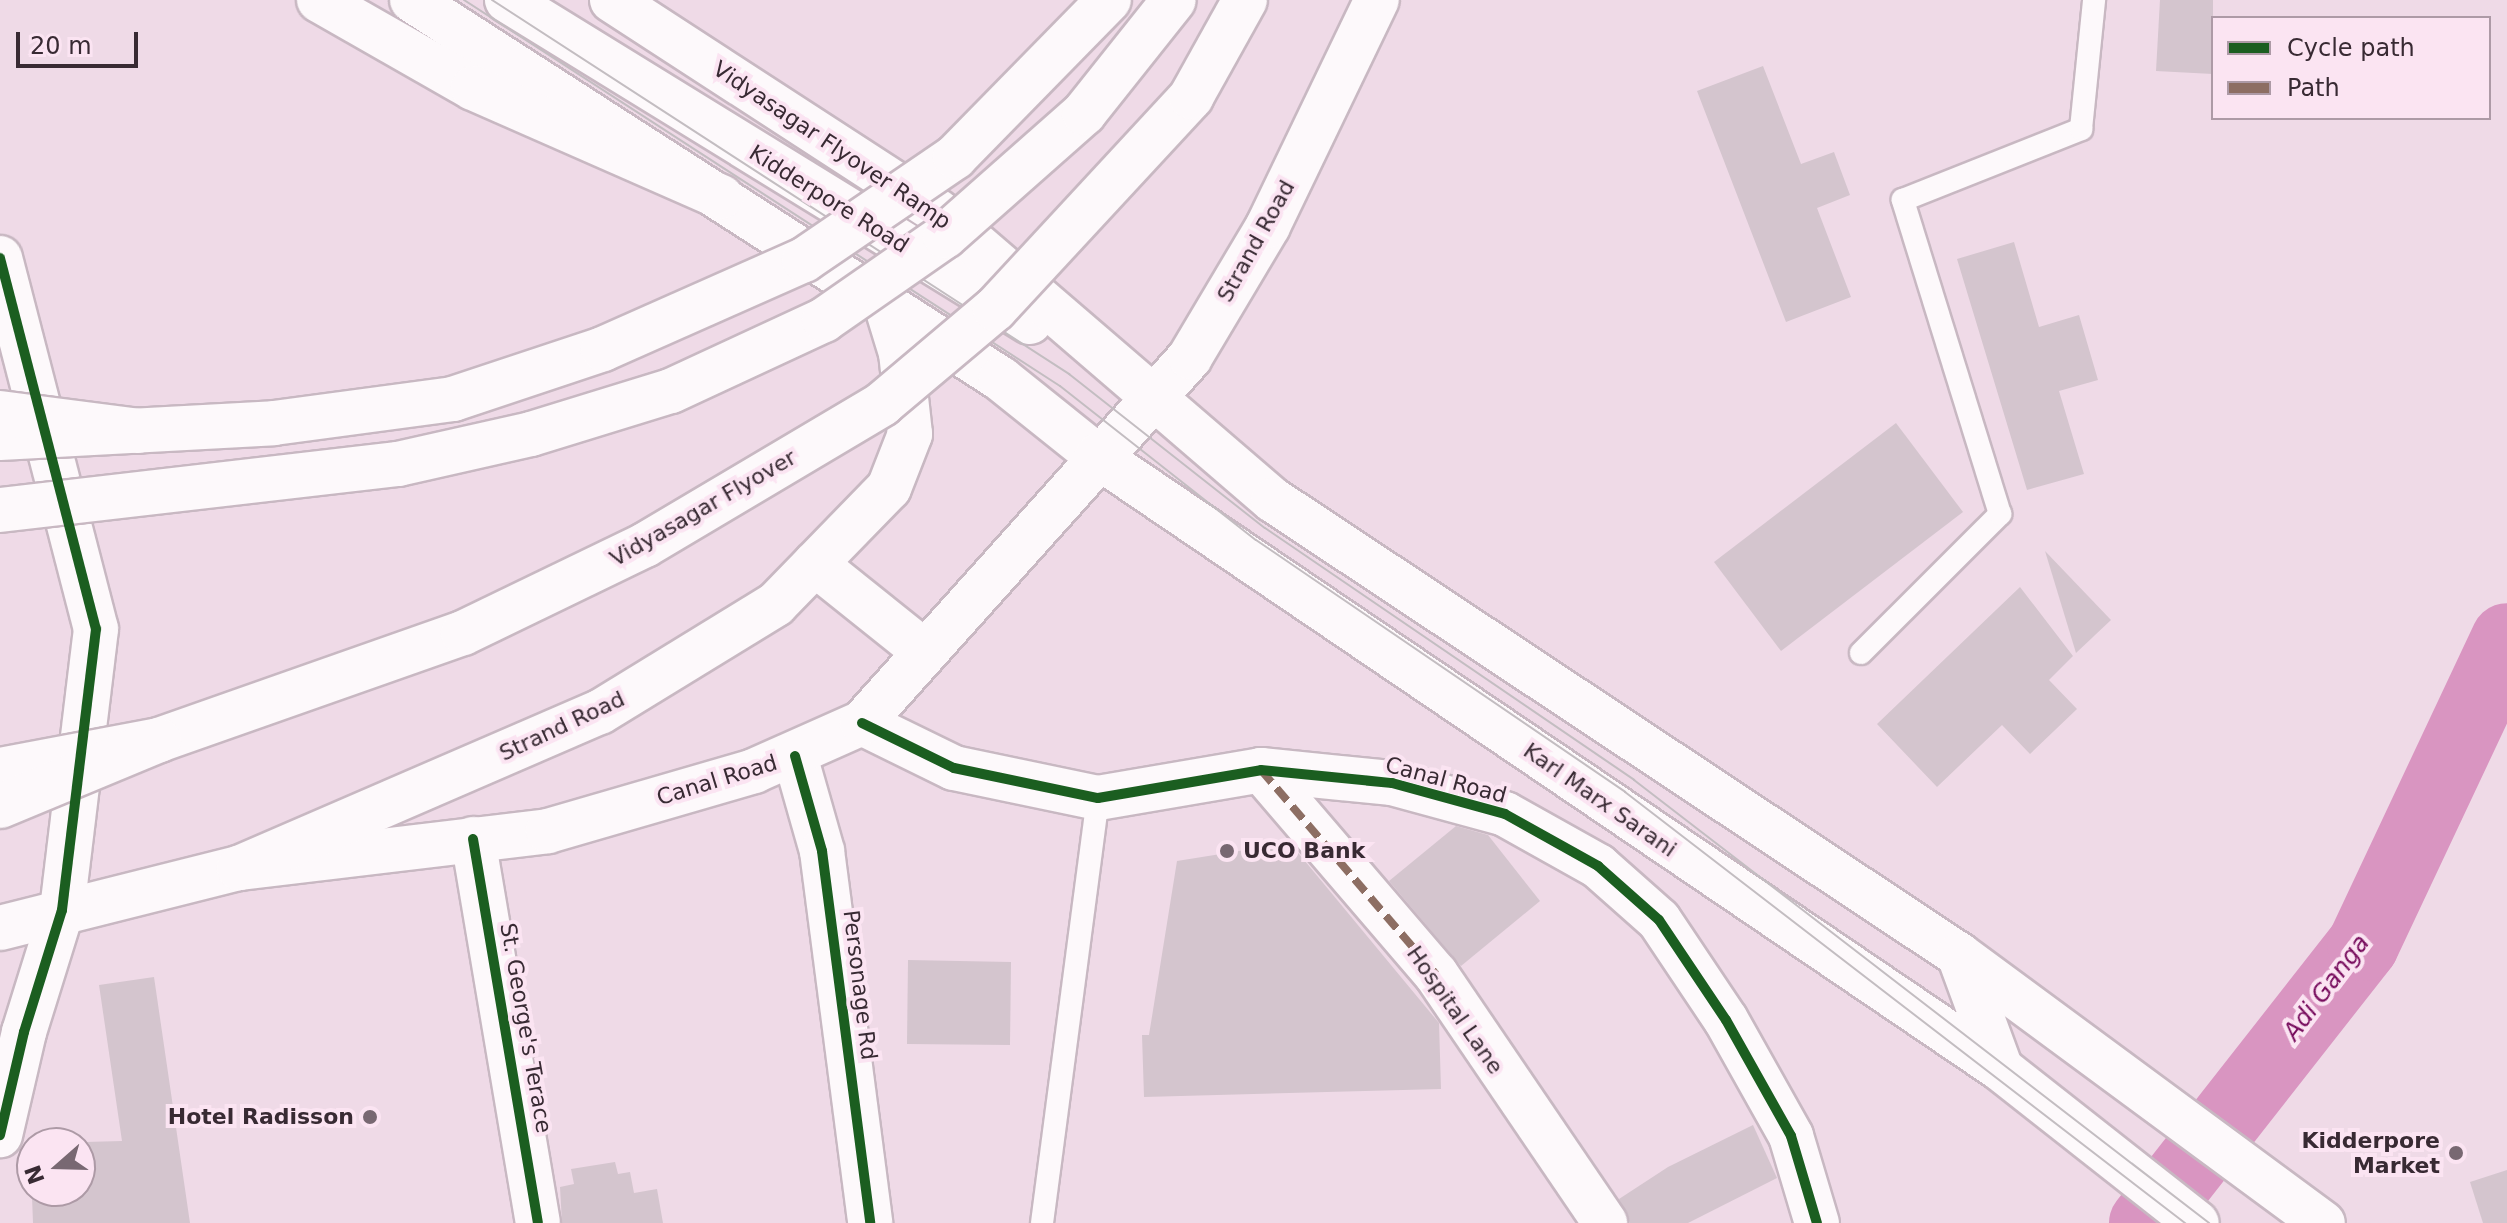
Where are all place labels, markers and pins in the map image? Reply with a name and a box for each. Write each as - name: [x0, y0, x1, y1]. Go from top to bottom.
- place label: UCO Bank: [1243, 838, 1365, 864]
- marker: UCO Bank: [1218, 842, 1236, 860]
- place label: Hotel Radisson: [168, 1104, 354, 1130]
- marker: Hotel Radisson: [361, 1108, 379, 1126]
- place label: Kidderpore Market: [2302, 1127, 2440, 1178]
- marker: Kidderpore Market: [2447, 1144, 2465, 1162]

